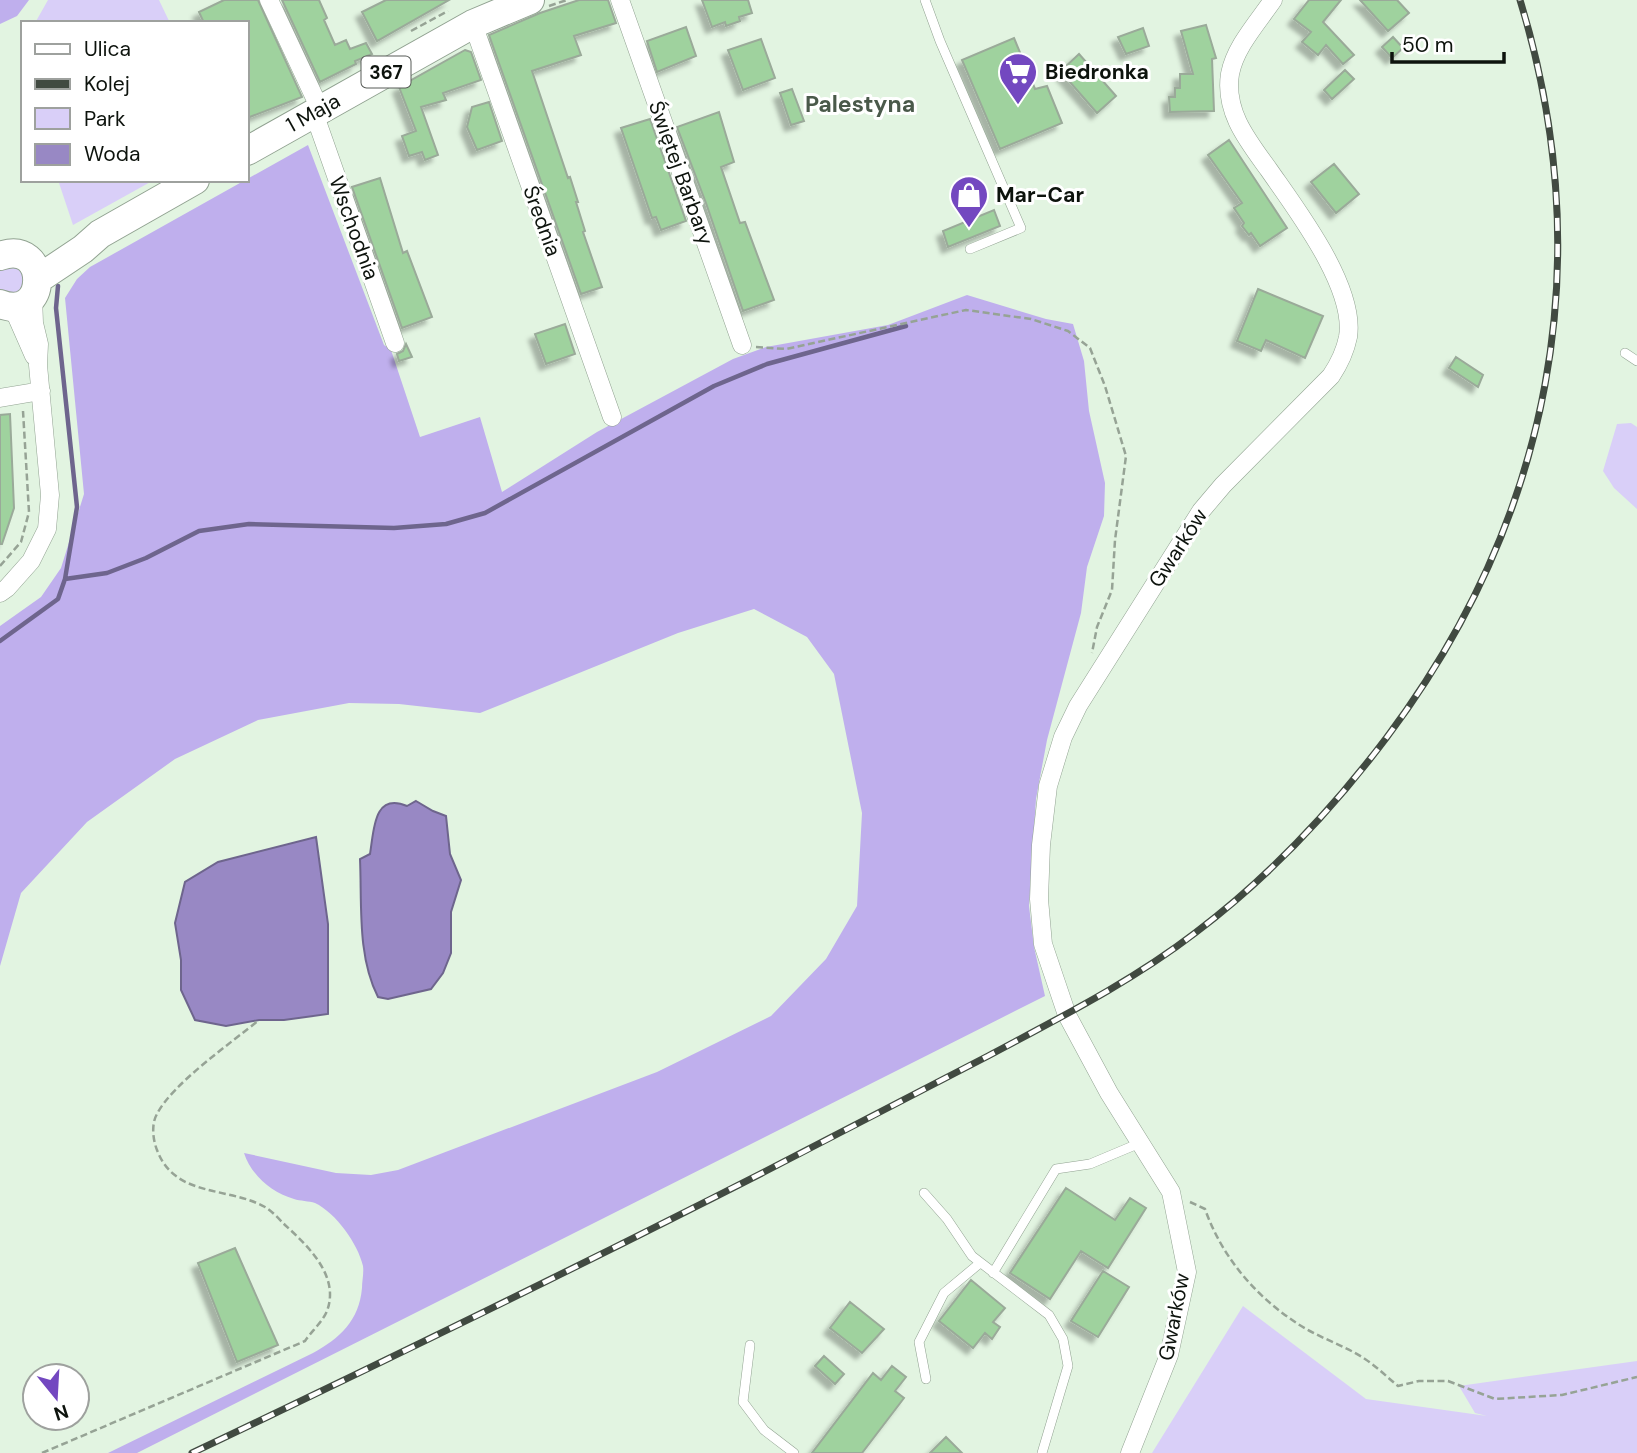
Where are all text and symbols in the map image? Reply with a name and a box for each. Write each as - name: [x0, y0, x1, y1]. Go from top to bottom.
- legend: [21, 21, 248, 182]
- scale bar: [1392, 21, 1504, 65]
- text: 50 m: [1402, 31, 1453, 59]
- text: Ulica: [84, 35, 131, 63]
- supermarket icon: Biedronka: [997, 51, 1039, 106]
- road number: 367: [362, 57, 410, 88]
- place label: Biedronka: [1045, 58, 1149, 86]
- text: Kolej: [84, 70, 130, 98]
- street label: 1 Maja: [281, 87, 345, 139]
- district label: Palestyna: [805, 89, 915, 119]
- street label: Świętej Barbary: [642, 97, 720, 249]
- text: Park: [84, 105, 126, 133]
- text: Woda: [84, 140, 140, 168]
- street label: Wschodnia: [322, 172, 386, 284]
- shop icon: Mar-Car: [948, 174, 990, 229]
- place label: Mar-Car: [996, 181, 1084, 209]
- street label: Średnia: [516, 182, 568, 260]
- street label: Gwarków: [1142, 503, 1214, 593]
- street label: Gwarków: [1152, 1271, 1196, 1363]
- north arrow: [21, 1362, 91, 1432]
- text: N: [51, 1399, 72, 1427]

